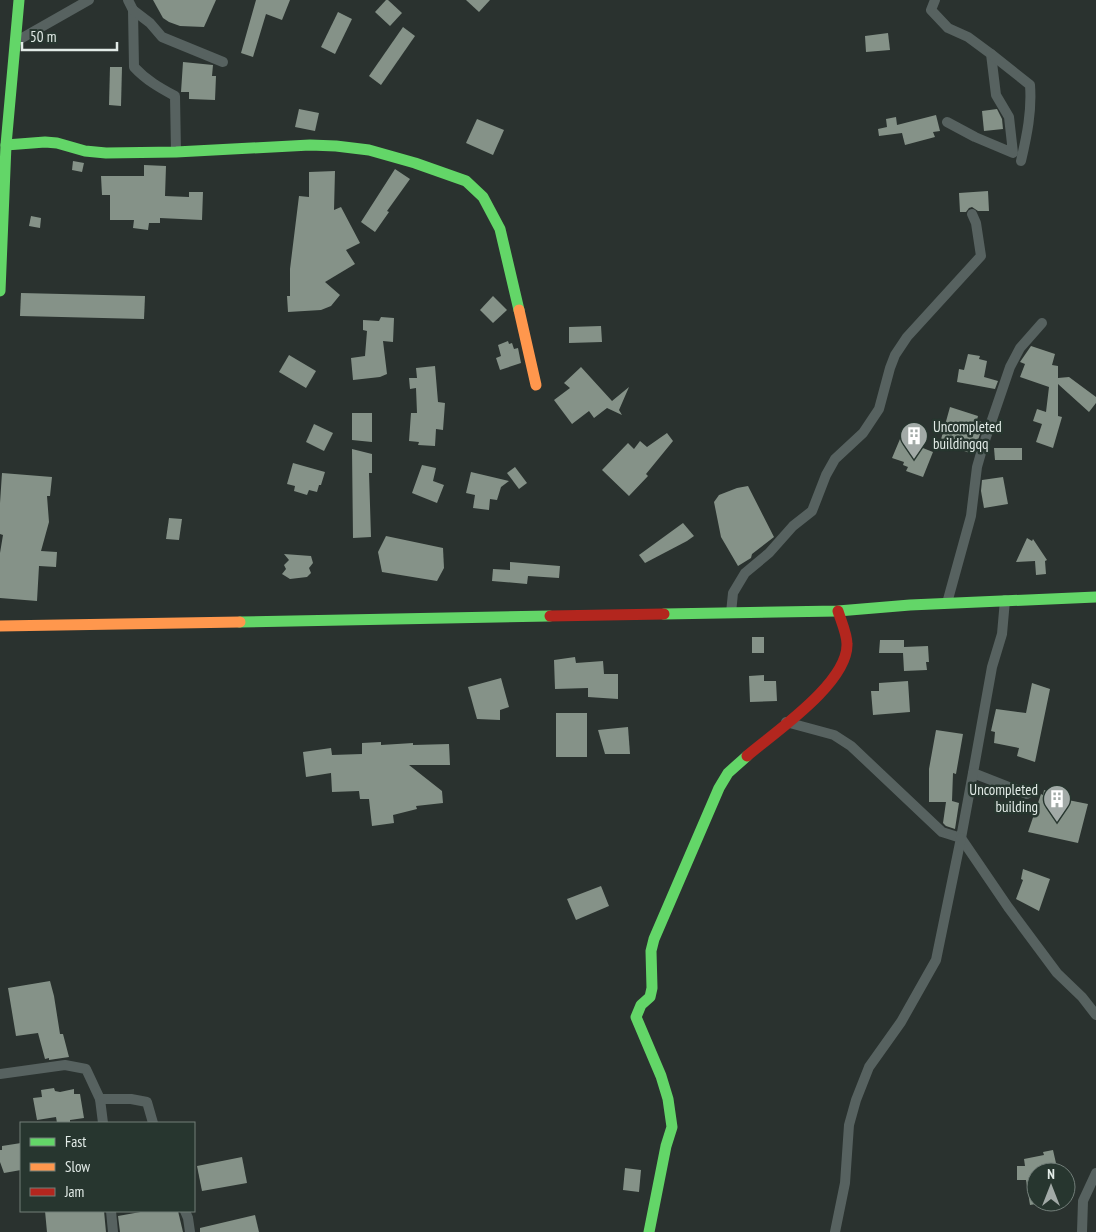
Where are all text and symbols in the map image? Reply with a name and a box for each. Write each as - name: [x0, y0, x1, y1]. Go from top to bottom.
- scale bar: [22, 20, 118, 52]
- text: 50 m: [30, 27, 56, 46]
- place label: Uncompleted buildingqq: [933, 417, 1002, 453]
- building icon: Uncompleted buildingqq: [899, 421, 929, 460]
- place label: Uncompleted building: [969, 780, 1038, 816]
- building icon: Uncompleted building: [1042, 784, 1072, 823]
- legend: [20, 1122, 195, 1212]
- text: Fast: [65, 1132, 86, 1151]
- text: Slow: [65, 1157, 90, 1176]
- north arrow: [1026, 1162, 1076, 1212]
- text: N: [1047, 1165, 1055, 1183]
- text: Jam: [64, 1182, 84, 1201]

